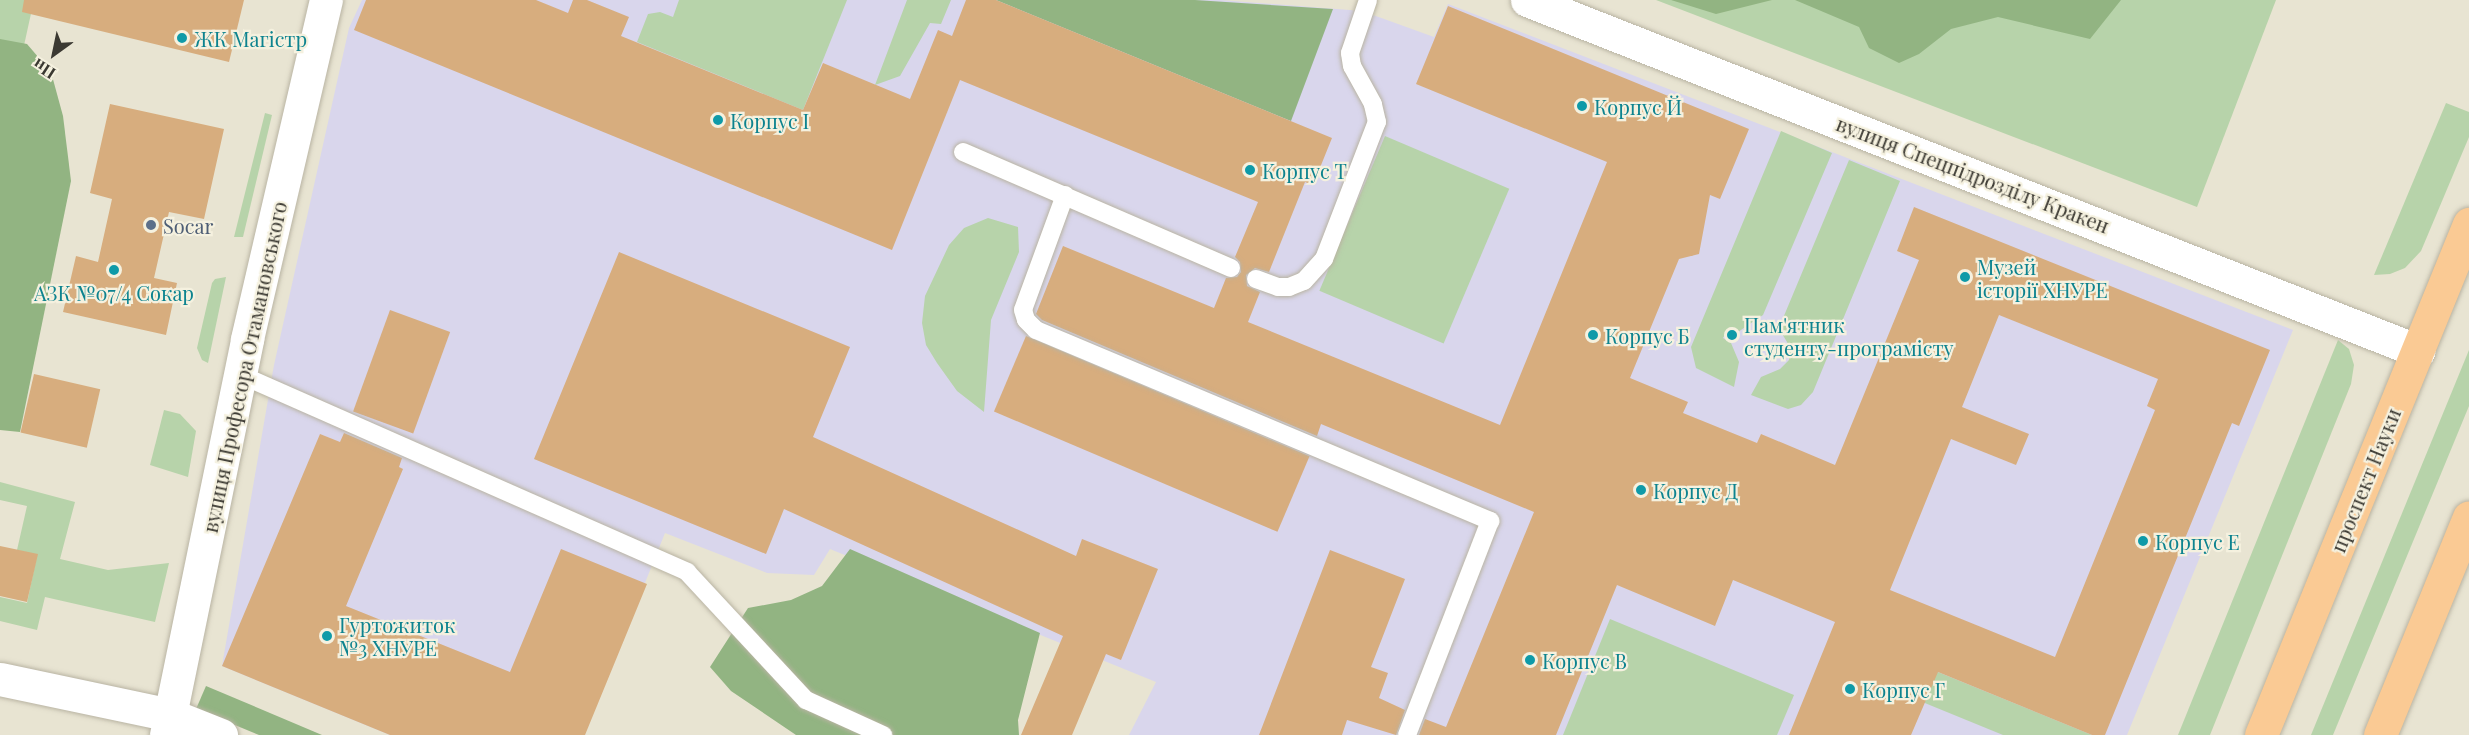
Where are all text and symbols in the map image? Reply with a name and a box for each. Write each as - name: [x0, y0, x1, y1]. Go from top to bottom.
- north arrow: [24, 24, 84, 84]
- place label: ЖК Магістр: [194, 26, 307, 50]
- marker: ЖК Магістр: [175, 31, 189, 45]
- text: Пн: [29, 54, 59, 85]
- place label: Корпус Й: [1594, 94, 1682, 118]
- marker: Корпус Й: [1575, 99, 1589, 113]
- place label: Корпус І: [730, 108, 809, 132]
- street label: вулиця Спецпідрозділу Кракен: [1833, 111, 2113, 237]
- marker: Корпус І: [711, 113, 725, 127]
- place label: Корпус T: [1262, 158, 1347, 182]
- marker: Корпус T: [1243, 163, 1257, 177]
- street label: вулиця Професора Отамановського: [197, 199, 291, 535]
- place label: Socar: [163, 213, 213, 237]
- marker: Socar: [144, 218, 158, 232]
- place label: Музей історії ХНУРЕ: [1977, 254, 2108, 301]
- marker: АЗК №07/4 Сокар: [107, 263, 121, 277]
- marker: Музей історії ХНУРЕ: [1958, 270, 1972, 284]
- place label: АЗК №07/4 Сокар: [34, 280, 194, 304]
- place label: Пам'ятник студенту-програмісту: [1744, 312, 1954, 359]
- place label: Корпус Б: [1605, 323, 1690, 347]
- marker: Корпус Б: [1586, 328, 1600, 342]
- marker: Пам'ятник студенту-програмісту: [1725, 328, 1739, 342]
- street label: проспект Науки: [2325, 404, 2405, 556]
- place label: Корпус Д: [1653, 478, 1738, 502]
- marker: Корпус Д: [1634, 483, 1648, 497]
- place label: Корпус E: [2155, 529, 2240, 553]
- marker: Корпус E: [2136, 534, 2150, 548]
- place label: Гуртожиток №3 ХНУРЕ: [339, 612, 455, 659]
- marker: Гуртожиток №3 ХНУРЕ: [320, 629, 334, 643]
- place label: Корпус В: [1542, 648, 1627, 672]
- marker: Корпус В: [1523, 653, 1537, 667]
- place label: Корпус Г: [1862, 677, 1945, 701]
- marker: Корпус Г: [1843, 682, 1857, 696]

